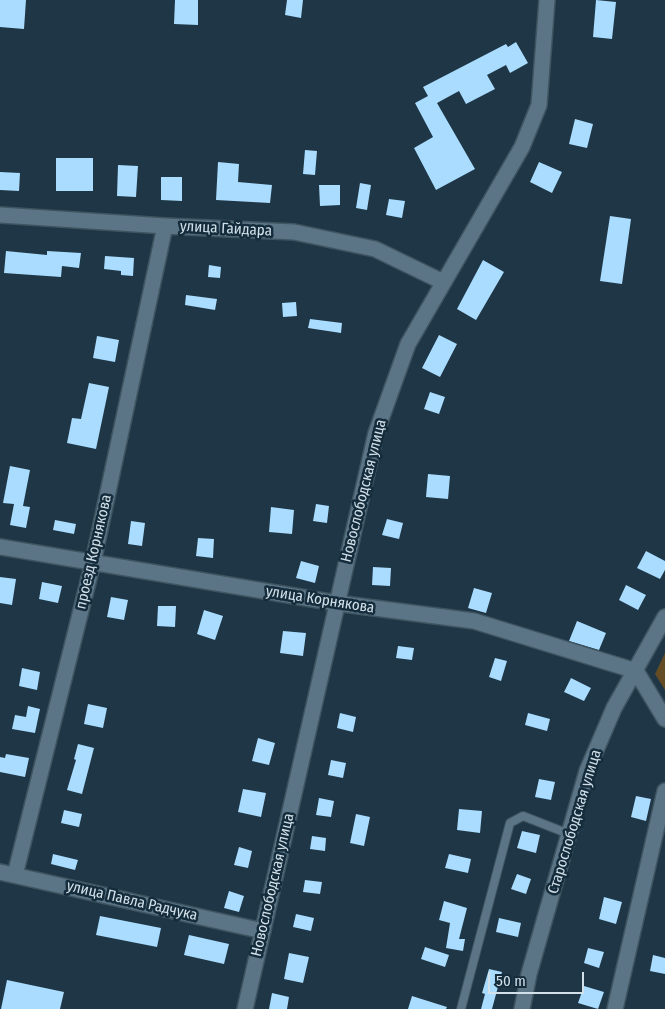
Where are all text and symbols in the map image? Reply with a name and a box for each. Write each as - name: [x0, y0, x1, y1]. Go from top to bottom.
- street label: улица Гайдара: [180, 218, 272, 240]
- street label: Новослободская улица: [338, 418, 390, 564]
- street label: проезд Корнякова: [72, 493, 116, 611]
- street label: улица Корнякова: [264, 583, 376, 617]
- street label: Старослободская улица: [544, 748, 606, 896]
- street label: Новослободская улица: [248, 812, 298, 958]
- street label: улица Павла Радчука: [65, 877, 199, 925]
- scale bar: [490, 962, 586, 994]
- text: 50 m: [496, 972, 526, 990]

